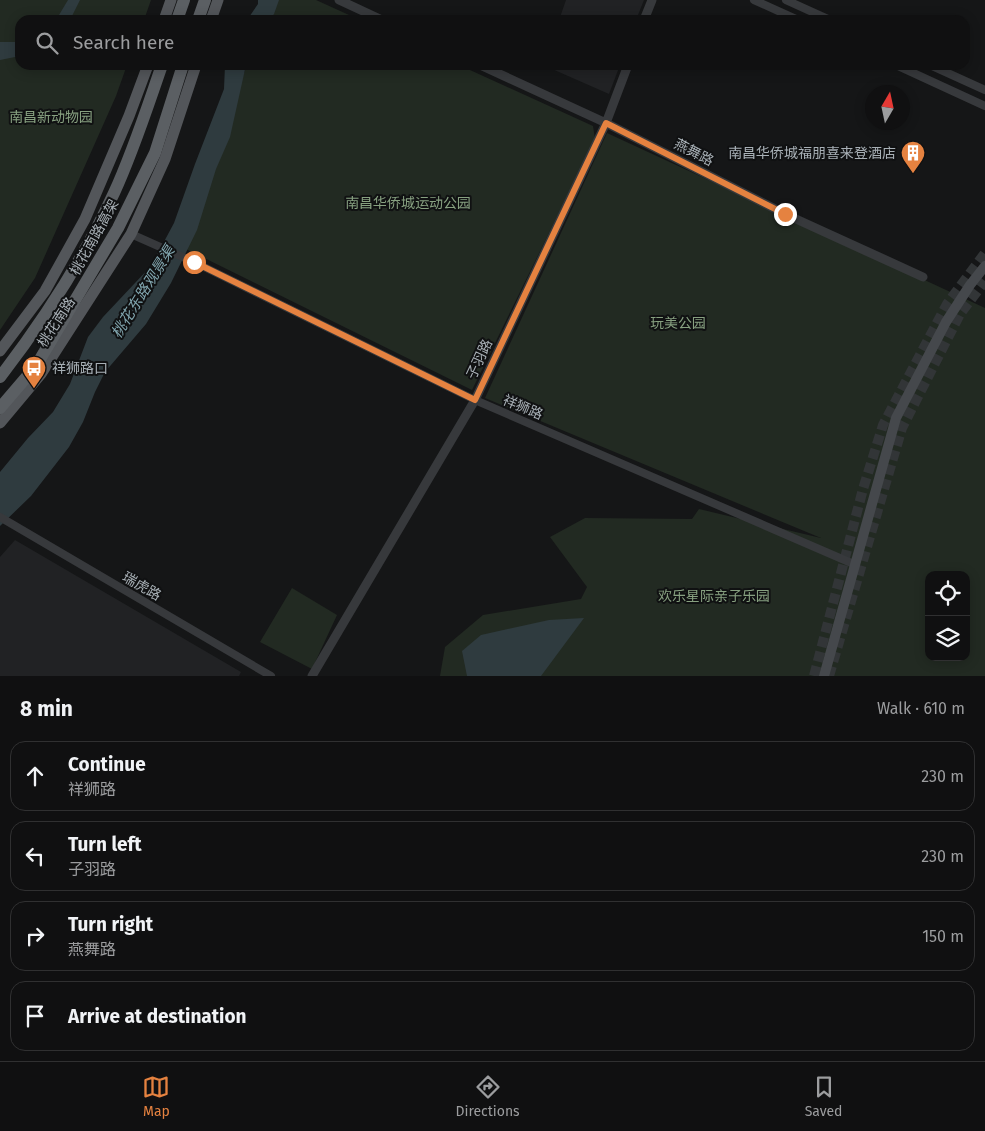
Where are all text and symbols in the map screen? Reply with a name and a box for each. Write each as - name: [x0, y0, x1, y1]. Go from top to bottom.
- search box: [15, 15, 970, 70]
- icon: search: [33, 29, 61, 57]
- text: Search here: [73, 31, 174, 54]
- north arrow: [865, 85, 910, 130]
- park label: 南昌新动物园: [9, 109, 93, 126]
- street label: 燕舞路: [671, 135, 716, 170]
- building icon: 南昌华侨城福朋喜来登酒店: [900, 140, 926, 174]
- place label: 南昌华侨城福朋喜来登酒店: [728, 145, 896, 162]
- park label: 南昌华侨城运动公园: [345, 195, 471, 212]
- street label: 桃花南路高架: [67, 196, 122, 278]
- route end: [774, 203, 797, 226]
- water label: 桃花东路观景渠: [108, 241, 180, 341]
- route start: [183, 251, 206, 274]
- street label: 桃花南路: [34, 294, 79, 350]
- park label: 玩美公园: [650, 315, 706, 332]
- street label: 子羽路: [463, 337, 496, 382]
- bus stop icon: 祥狮路口: [21, 355, 47, 389]
- place label: 祥狮路口: [52, 360, 108, 377]
- street label: 祥狮路: [500, 391, 545, 423]
- street label: 瑞虎路: [119, 569, 164, 604]
- map controls: [925, 571, 970, 661]
- button: locate: [925, 571, 970, 616]
- park label: 欢乐星际亲子乐园: [658, 588, 770, 605]
- button: layers: [925, 616, 970, 661]
- text: 8 min: [20, 696, 73, 722]
- text: Walk · 610 m: [877, 699, 965, 718]
- text: Continue: [68, 753, 146, 776]
- icon: ahead: [21, 762, 49, 790]
- text: 230 m: [921, 767, 964, 786]
- text: 祥狮路: [68, 780, 116, 799]
- text: Turn left: [68, 833, 142, 856]
- icon: left: [21, 842, 49, 870]
- text: 230 m: [921, 847, 964, 866]
- text: 子羽路: [68, 860, 116, 879]
- text: Turn right: [68, 913, 153, 936]
- icon: right: [21, 922, 49, 950]
- text: 150 m: [922, 927, 964, 946]
- text: 燕舞路: [68, 940, 116, 959]
- icon: arrive: [21, 1002, 49, 1030]
- text: Arrive at destination: [68, 1005, 247, 1028]
- tab: Map: [142, 1073, 170, 1120]
- tab: Directions: [455, 1073, 520, 1120]
- tab: Saved: [805, 1073, 843, 1120]

